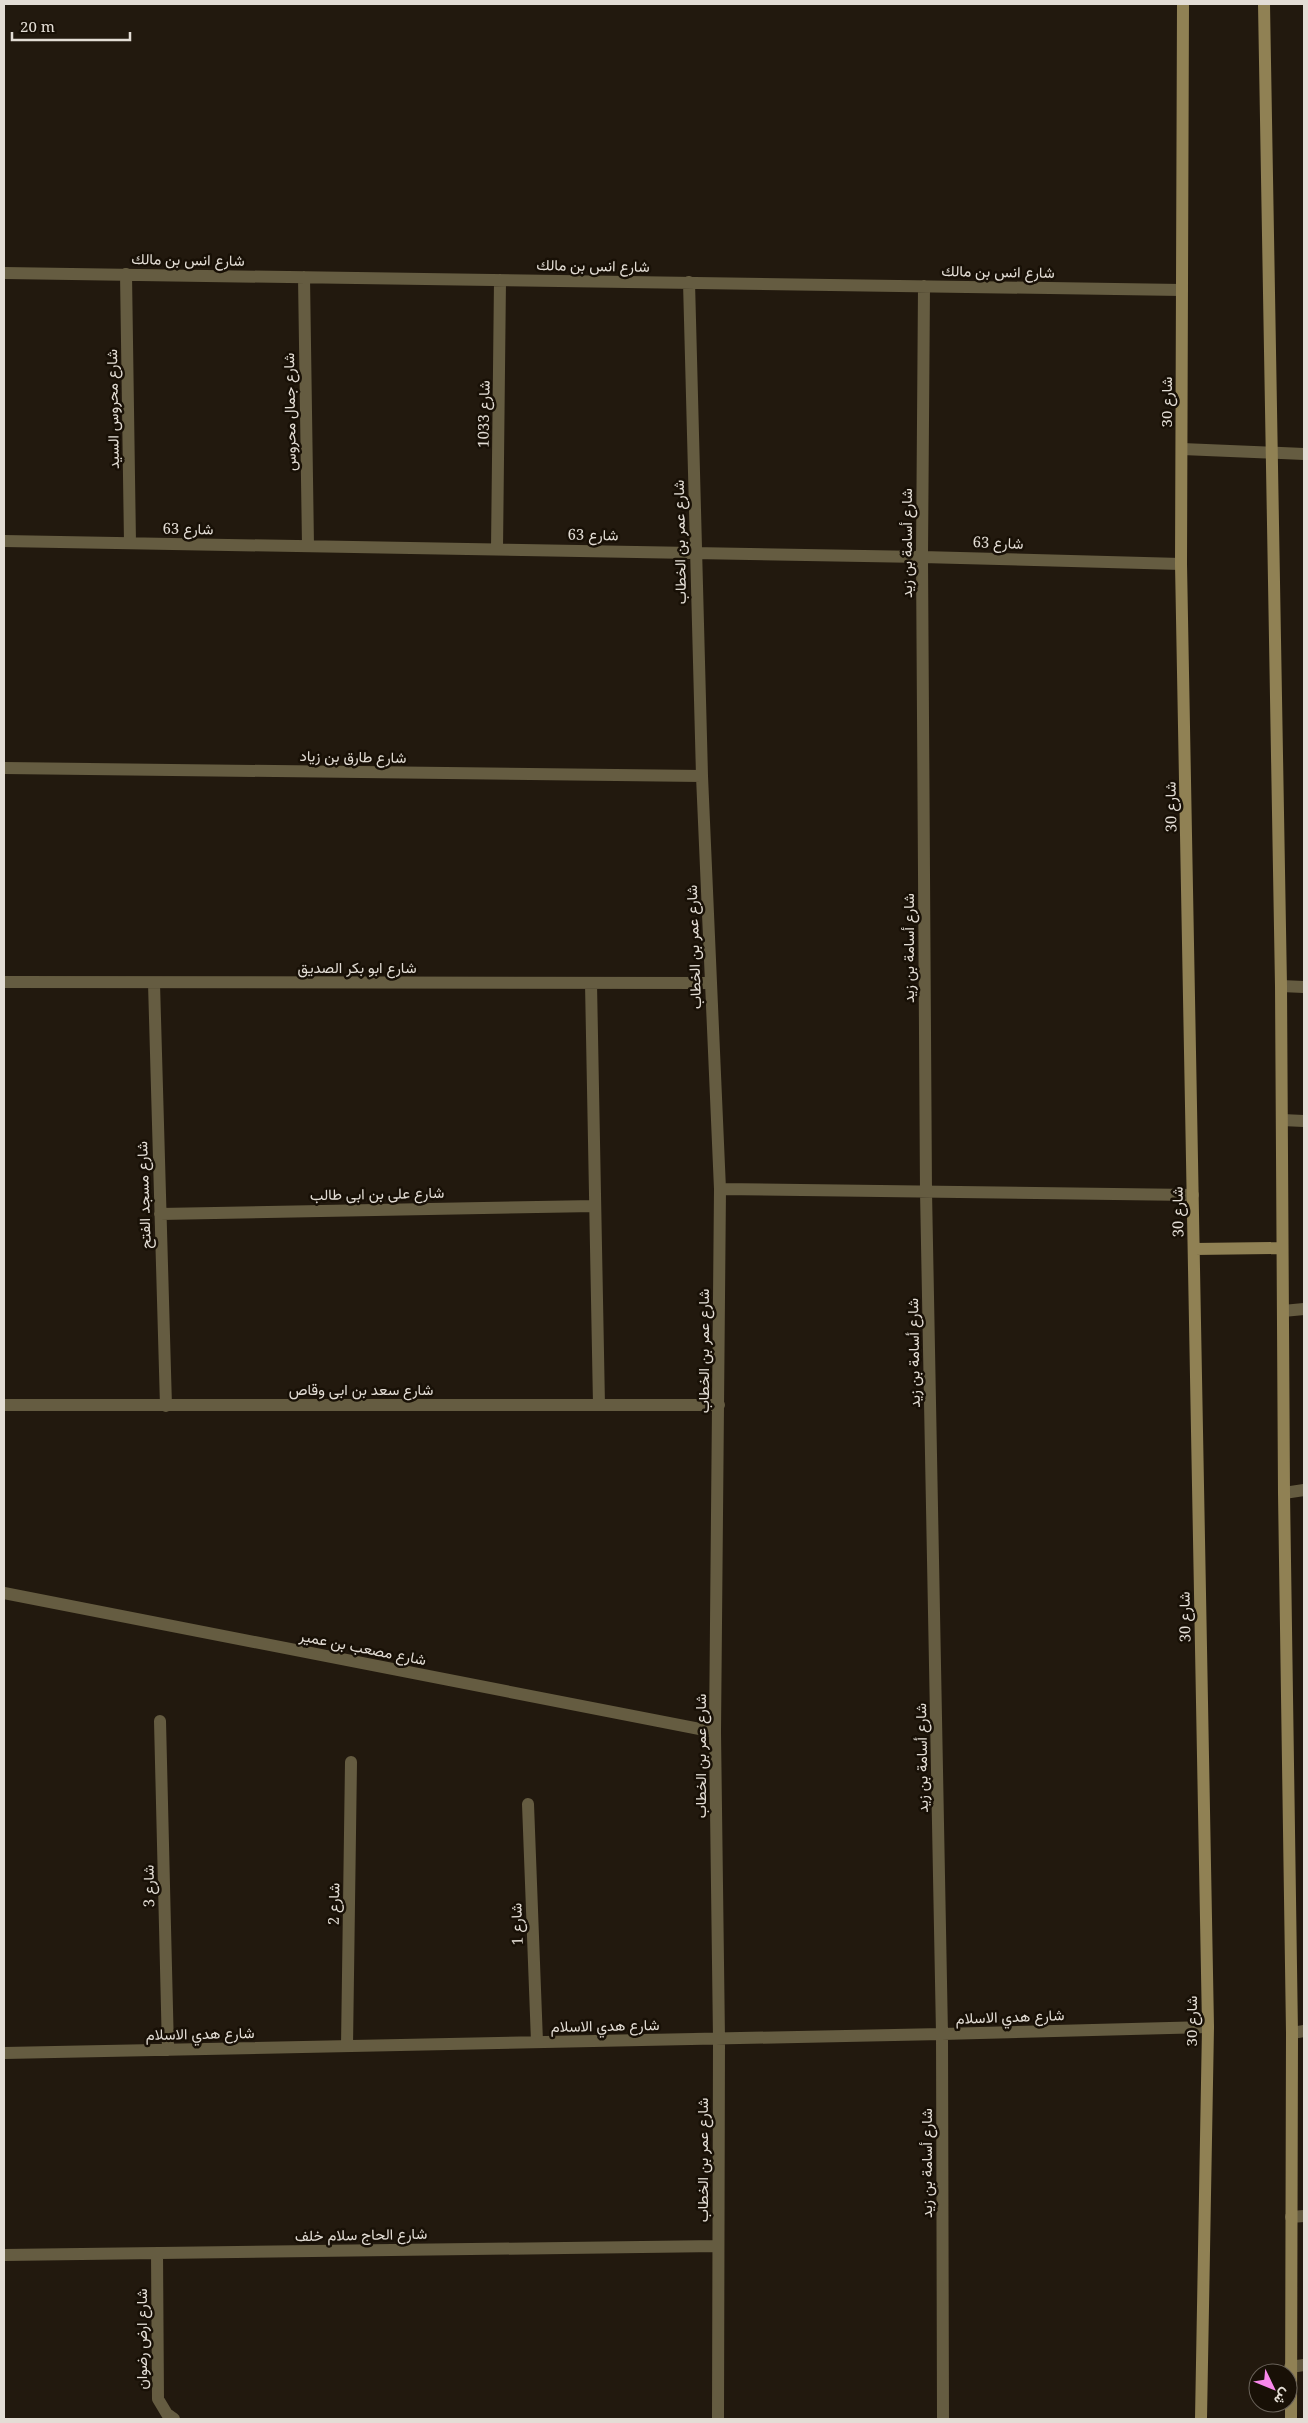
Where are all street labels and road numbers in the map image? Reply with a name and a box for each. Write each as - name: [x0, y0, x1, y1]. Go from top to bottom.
- street label: شارع انس بن مالك: [131, 248, 245, 272]
- street label: شارع انس بن مالك: [536, 254, 650, 278]
- street label: شارع انس بن مالك: [941, 260, 1055, 284]
- street label: شارع محروس السيد: [101, 349, 125, 469]
- street label: شارع جمال محروس: [278, 352, 302, 471]
- street label: شارع 30: [1156, 376, 1178, 427]
- street label: شارع 1033: [472, 380, 496, 448]
- street label: شارع عمر بن الخطاب: [668, 479, 692, 604]
- street label: شارع أسامة بن زيد: [896, 488, 918, 598]
- street label: شارع 63: [162, 518, 214, 540]
- street label: شارع 63: [567, 524, 619, 546]
- street label: شارع 63: [972, 531, 1024, 555]
- street label: شارع طارق بن زياد: [299, 745, 407, 769]
- street label: شارع 30: [1160, 781, 1182, 833]
- street label: شارع عمر بن الخطاب: [681, 884, 707, 1010]
- street label: شارع أسامة بن زيد: [898, 893, 920, 1003]
- street label: شارع ابو بكر الصديق: [297, 957, 417, 979]
- street label: شارع مسجد الفتح: [131, 1141, 157, 1249]
- street label: شارع على بن ابى طالب: [310, 1182, 445, 1206]
- street label: شارع 30: [1167, 1186, 1189, 1238]
- street label: شارع عمر بن الخطاب: [693, 1289, 715, 1413]
- street label: شارع أسامة بن زيد: [902, 1298, 926, 1408]
- street label: شارع سعد بن ابى وقاص: [289, 1379, 433, 1401]
- street label: شارع 30: [1174, 1591, 1196, 1643]
- street label: شارع مصعب بن عمير: [297, 1625, 428, 1671]
- street label: شارع عمر بن الخطاب: [690, 1694, 712, 1818]
- street label: شارع أسامة بن زيد: [910, 1703, 934, 1813]
- street label: شارع 3: [138, 1864, 160, 1907]
- street label: شارع 2: [323, 1882, 345, 1925]
- street label: شارع 1: [505, 1902, 529, 1946]
- street label: شارع 30: [1181, 1995, 1203, 2046]
- street label: شارع هدي الاسلام: [955, 2004, 1065, 2032]
- street label: شارع هدي الاسلام: [550, 2014, 660, 2040]
- street label: شارع هدي الاسلام: [145, 2022, 255, 2048]
- street label: شارع عمر بن الخطاب: [692, 2098, 714, 2222]
- street label: شارع أسامة بن زيد: [916, 2108, 938, 2218]
- street label: شارع الحاج سلام خلف: [295, 2223, 428, 2247]
- street label: شارع ارض رضوان: [131, 2288, 153, 2389]

